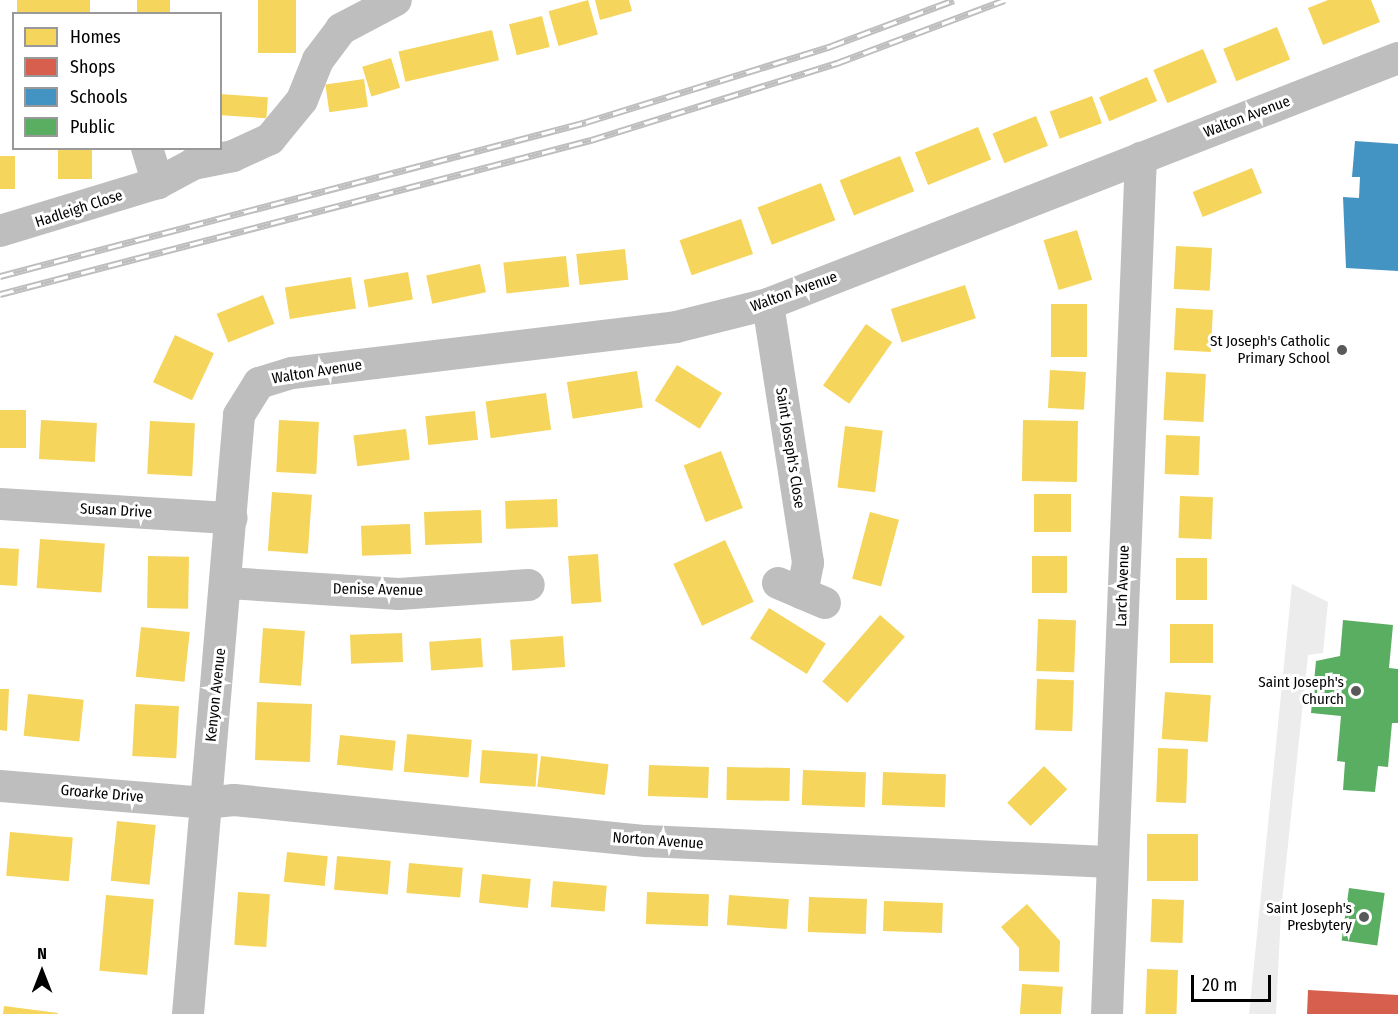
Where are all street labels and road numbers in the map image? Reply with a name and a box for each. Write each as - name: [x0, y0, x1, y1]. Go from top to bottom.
- street label: Walton Avenue: [1201, 92, 1293, 142]
- street label: Hadleigh Close: [33, 186, 125, 232]
- street label: Walton Avenue: [748, 268, 840, 316]
- street label: Walton Avenue: [271, 356, 363, 388]
- street label: Saint Joseph's Close: [772, 386, 808, 510]
- street label: Susan Drive: [80, 500, 152, 522]
- street label: Larch Avenue: [1113, 545, 1133, 627]
- street label: Denise Avenue: [333, 580, 423, 600]
- street label: Kenyon Avenue: [202, 647, 230, 743]
- street label: Groarke Drive: [60, 781, 144, 807]
- street label: Norton Avenue: [612, 829, 704, 853]

